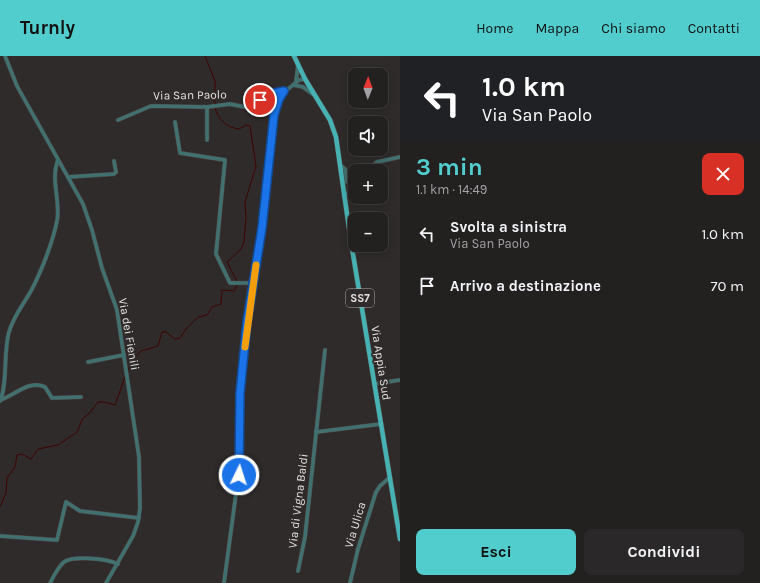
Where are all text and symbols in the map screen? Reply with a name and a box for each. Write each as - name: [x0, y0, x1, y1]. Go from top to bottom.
- text: Turnly: [20, 17, 75, 39]
- text: Home: [476, 20, 513, 37]
- text: Mappa: [535, 20, 579, 37]
- text: Chi siamo: [601, 20, 666, 37]
- text: Contatti: [688, 20, 740, 37]
- north arrow: [348, 68, 388, 108]
- map controls: [348, 68, 388, 252]
- text: 1.0 km: [482, 70, 566, 103]
- icon: left: [416, 72, 468, 124]
- pin: [243, 83, 277, 117]
- street label: Via San Paolo: [153, 87, 227, 103]
- icon: arrive: [249, 89, 271, 111]
- text: Via San Paolo: [482, 104, 592, 126]
- button: sound: [348, 116, 388, 156]
- text: 3 min: [416, 153, 483, 181]
- button: close: [702, 153, 744, 195]
- button: +: [348, 164, 388, 204]
- text: 1.1 km · 14:49: [416, 182, 487, 197]
- button: −: [348, 212, 388, 252]
- text: Svolta a sinistra: [450, 218, 567, 236]
- icon: left: [416, 223, 438, 245]
- text: 1.0 km: [701, 225, 744, 243]
- text: Via San Paolo: [450, 236, 530, 251]
- icon: arrive: [416, 275, 438, 297]
- text: Arrivo a destinazione: [450, 277, 601, 295]
- text: 70 m: [710, 277, 744, 295]
- road number: SS7: [346, 289, 374, 307]
- street label: Via dei Fienili: [116, 297, 142, 371]
- street label: Via Appia Sud: [368, 325, 394, 401]
- street label: Via di Vigna Baldi: [285, 453, 311, 549]
- position arrow: [218, 454, 260, 496]
- street label: Via Ulica: [341, 500, 369, 550]
- button: Esci: [416, 529, 576, 575]
- button: Condividi: [584, 529, 744, 575]

